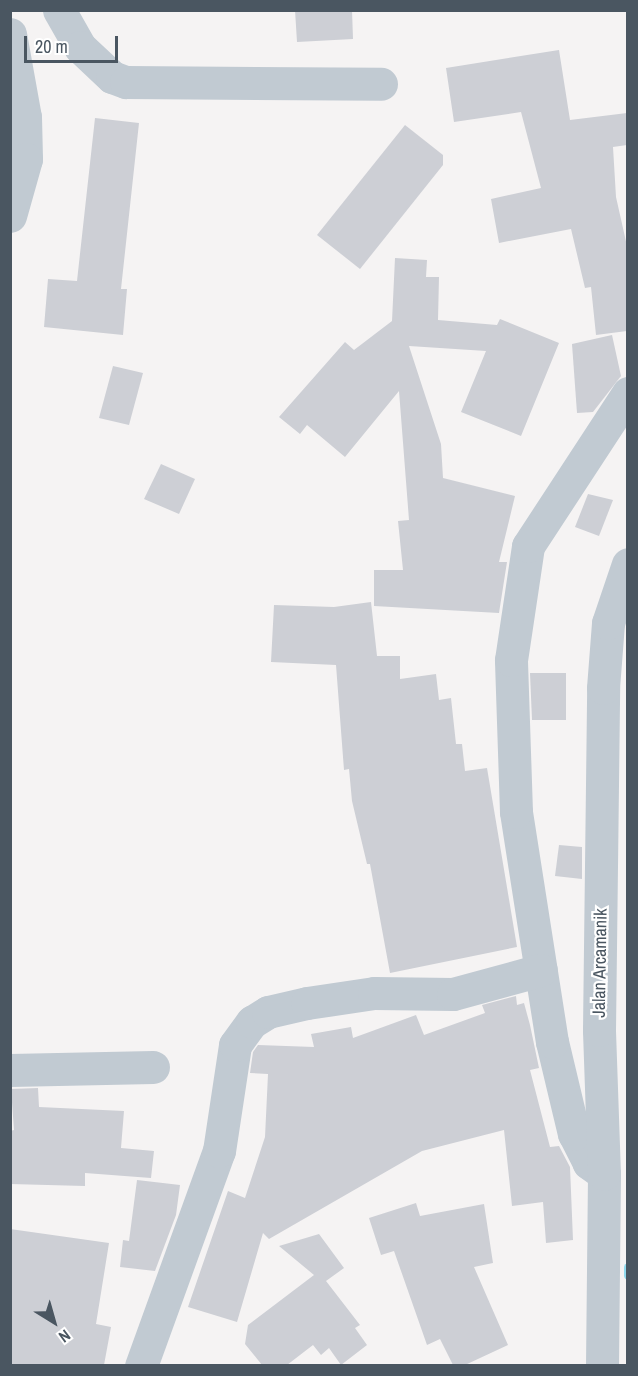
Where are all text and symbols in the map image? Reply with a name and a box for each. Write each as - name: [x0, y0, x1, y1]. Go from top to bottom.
- scale bar: [27, 24, 122, 62]
- text: 20 m: [35, 34, 68, 59]
- street label: Jalan Arcamanik: [588, 908, 612, 1018]
- north arrow: [24, 1292, 84, 1352]
- text: N: [54, 1325, 75, 1348]

